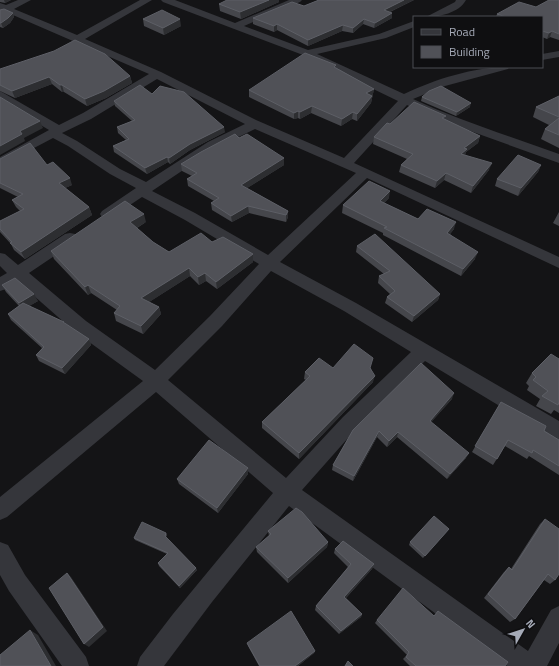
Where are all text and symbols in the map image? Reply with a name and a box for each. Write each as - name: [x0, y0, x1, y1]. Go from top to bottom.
- legend: [413, 16, 543, 68]
- text: Road: [449, 22, 475, 41]
- text: Building: [449, 42, 490, 61]
- north arrow: [503, 610, 543, 650]
- text: N: [522, 616, 539, 632]

